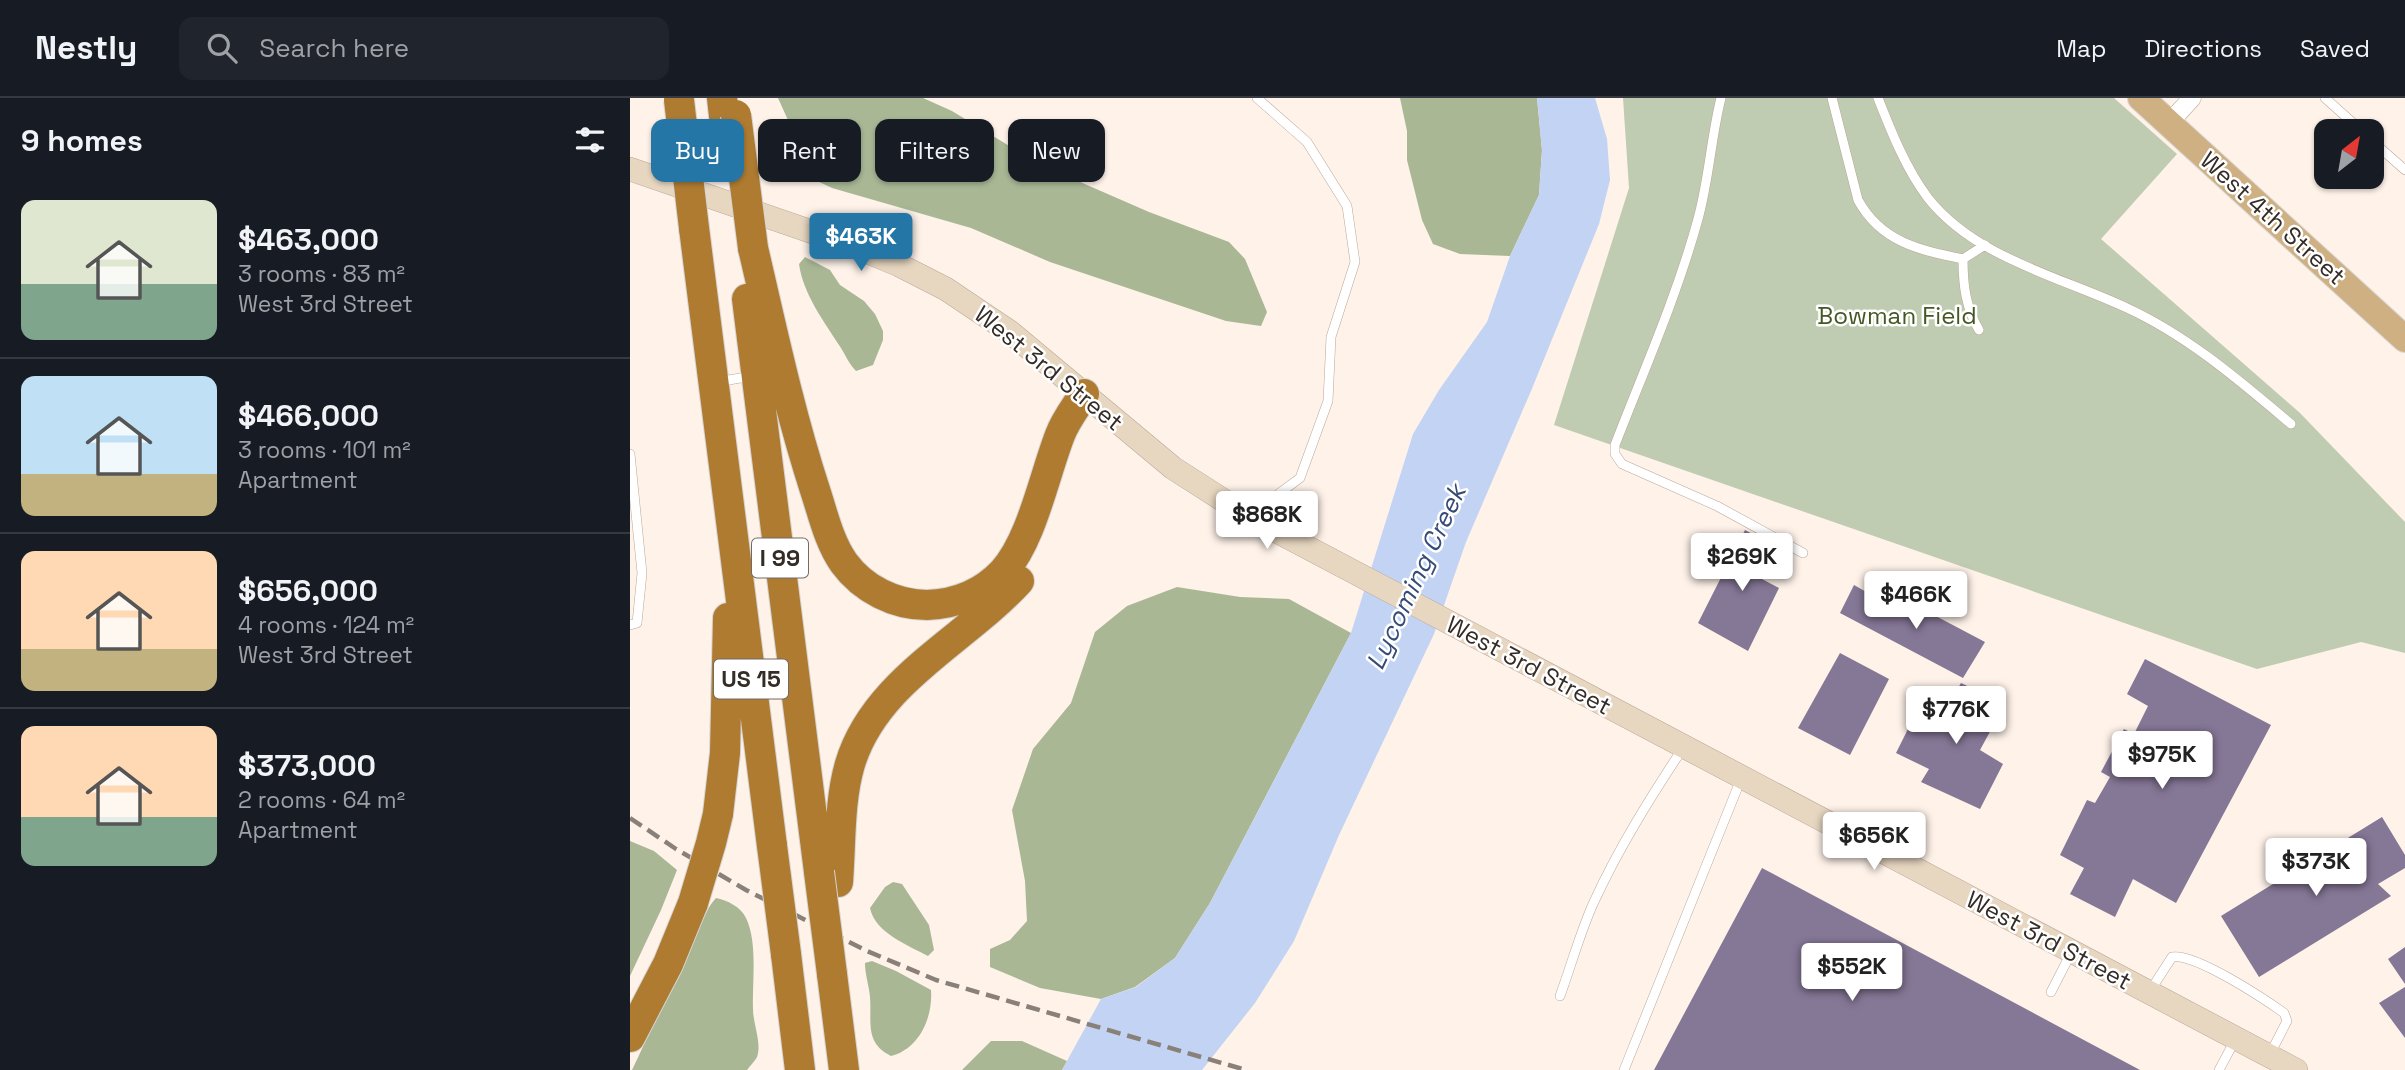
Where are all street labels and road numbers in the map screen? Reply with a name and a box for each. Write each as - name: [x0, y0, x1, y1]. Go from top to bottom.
- street label: West 4th Street: [2194, 145, 2352, 291]
- street label: West 3rd Street: [968, 299, 1130, 437]
- road number: I 99: [752, 538, 808, 578]
- street label: West 3rd Street: [1441, 608, 1617, 722]
- road number: US 15: [714, 660, 788, 698]
- street label: West 3rd Street: [1961, 883, 2137, 997]

